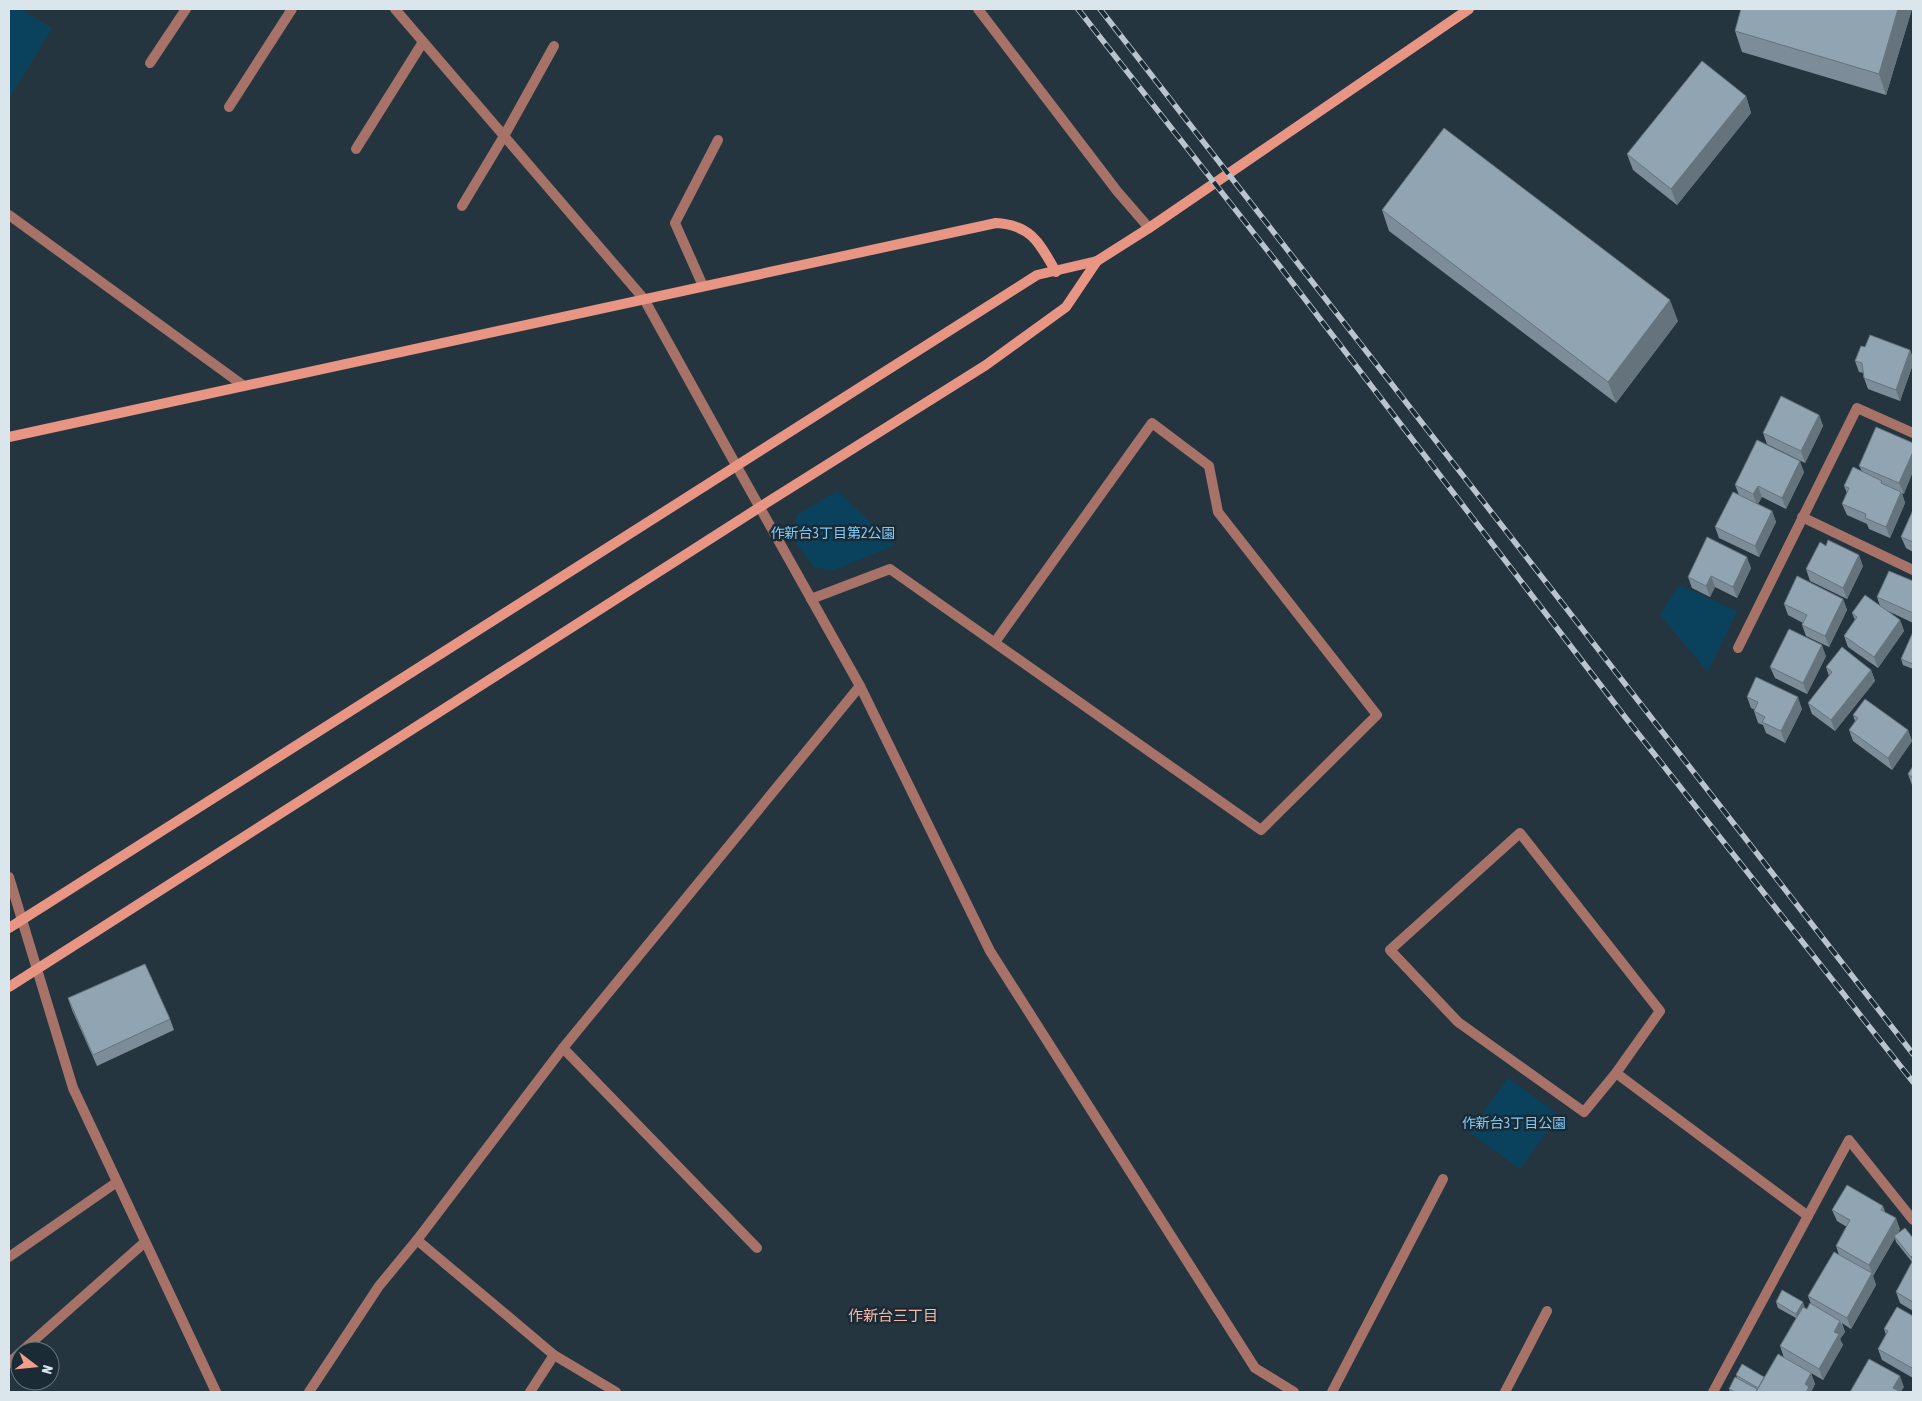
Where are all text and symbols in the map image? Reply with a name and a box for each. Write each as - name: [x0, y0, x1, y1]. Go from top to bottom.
- park label: 作新台3丁目第2公園: [770, 525, 896, 541]
- park label: 作新台3丁目公園: [1462, 1115, 1566, 1131]
- district label: 作新台三丁目: [848, 1307, 938, 1324]
- north arrow: [10, 1341, 60, 1391]
- text: N: [39, 1363, 56, 1376]

